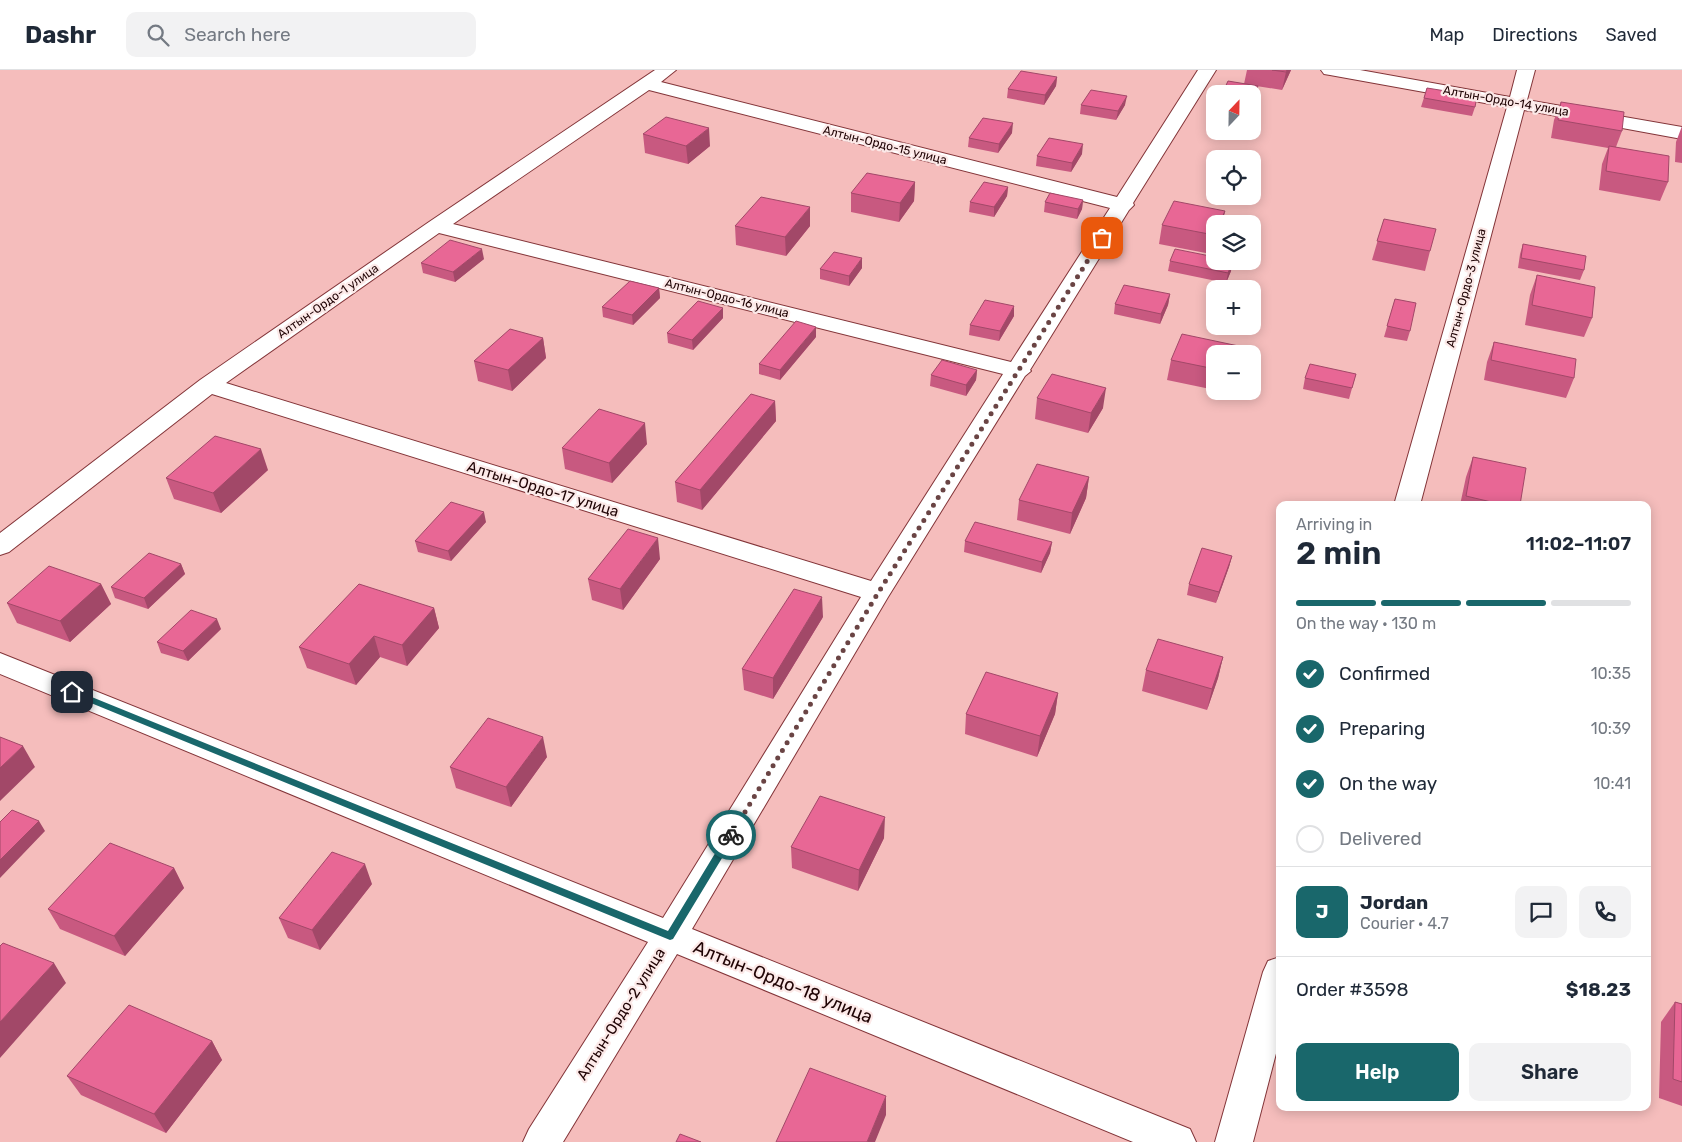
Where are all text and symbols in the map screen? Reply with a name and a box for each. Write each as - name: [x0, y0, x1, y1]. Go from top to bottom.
- search box: [126, 12, 476, 57]
- text: Dashr: [25, 21, 96, 49]
- icon: search: [144, 21, 172, 49]
- text: Search here: [184, 23, 291, 46]
- text: Map: [1429, 24, 1464, 46]
- text: Directions: [1492, 24, 1578, 46]
- text: Saved: [1606, 24, 1657, 46]
- street label: Алтын-Ордо-14 улица: [1442, 83, 1570, 119]
- north arrow: [1206, 85, 1261, 140]
- map controls: [1206, 85, 1261, 400]
- street label: Алтын-Ордо-15 улица: [822, 123, 948, 167]
- button: locate: [1206, 150, 1261, 205]
- button: layers: [1206, 215, 1261, 270]
- pin: [1081, 217, 1123, 259]
- icon: bag: [1088, 224, 1116, 252]
- street label: Алтын-Ордо-3 улица: [1443, 227, 1489, 349]
- street label: Алтын-Ордо-1 улица: [275, 261, 381, 341]
- street label: Алтын-Ордо-16 улица: [664, 276, 790, 320]
- button: +: [1206, 280, 1261, 335]
- button: −: [1206, 345, 1261, 400]
- street label: Алтын-Ордо-17 улица: [465, 457, 621, 521]
- text: Arriving in: [1296, 515, 1372, 534]
- text: 11:02–11:07: [1526, 532, 1631, 555]
- text: 2 min: [1296, 534, 1381, 572]
- text: On the way · 130 m: [1296, 614, 1436, 633]
- icon: check: [1296, 660, 1324, 688]
- text: Confirmed: [1339, 662, 1430, 685]
- text: 10:35: [1591, 664, 1631, 683]
- pin: [51, 671, 93, 713]
- icon: home: [58, 678, 86, 706]
- icon: check: [1296, 715, 1324, 743]
- text: Preparing: [1339, 717, 1425, 740]
- text: 10:39: [1591, 719, 1631, 738]
- icon: check: [1296, 770, 1324, 798]
- text: On the way: [1339, 772, 1437, 795]
- text: 10:41: [1593, 774, 1631, 793]
- courier: [706, 810, 756, 860]
- icon: bike: [717, 821, 745, 849]
- text: Delivered: [1339, 827, 1422, 850]
- button: chat: [1515, 886, 1567, 938]
- button: phone: [1579, 886, 1631, 938]
- text: Jordan: [1360, 891, 1428, 914]
- text: J: [1316, 900, 1328, 923]
- text: Courier · 4.7: [1360, 914, 1449, 933]
- street label: Алтын-Ордо-18 улица: [690, 936, 876, 1028]
- street label: Алтын-Ордо-2 улица: [573, 945, 669, 1083]
- text: Order #3598: [1296, 978, 1409, 1001]
- text: $18.23: [1566, 978, 1631, 1001]
- button: Help: [1296, 1043, 1459, 1101]
- button: Share: [1469, 1043, 1631, 1101]

